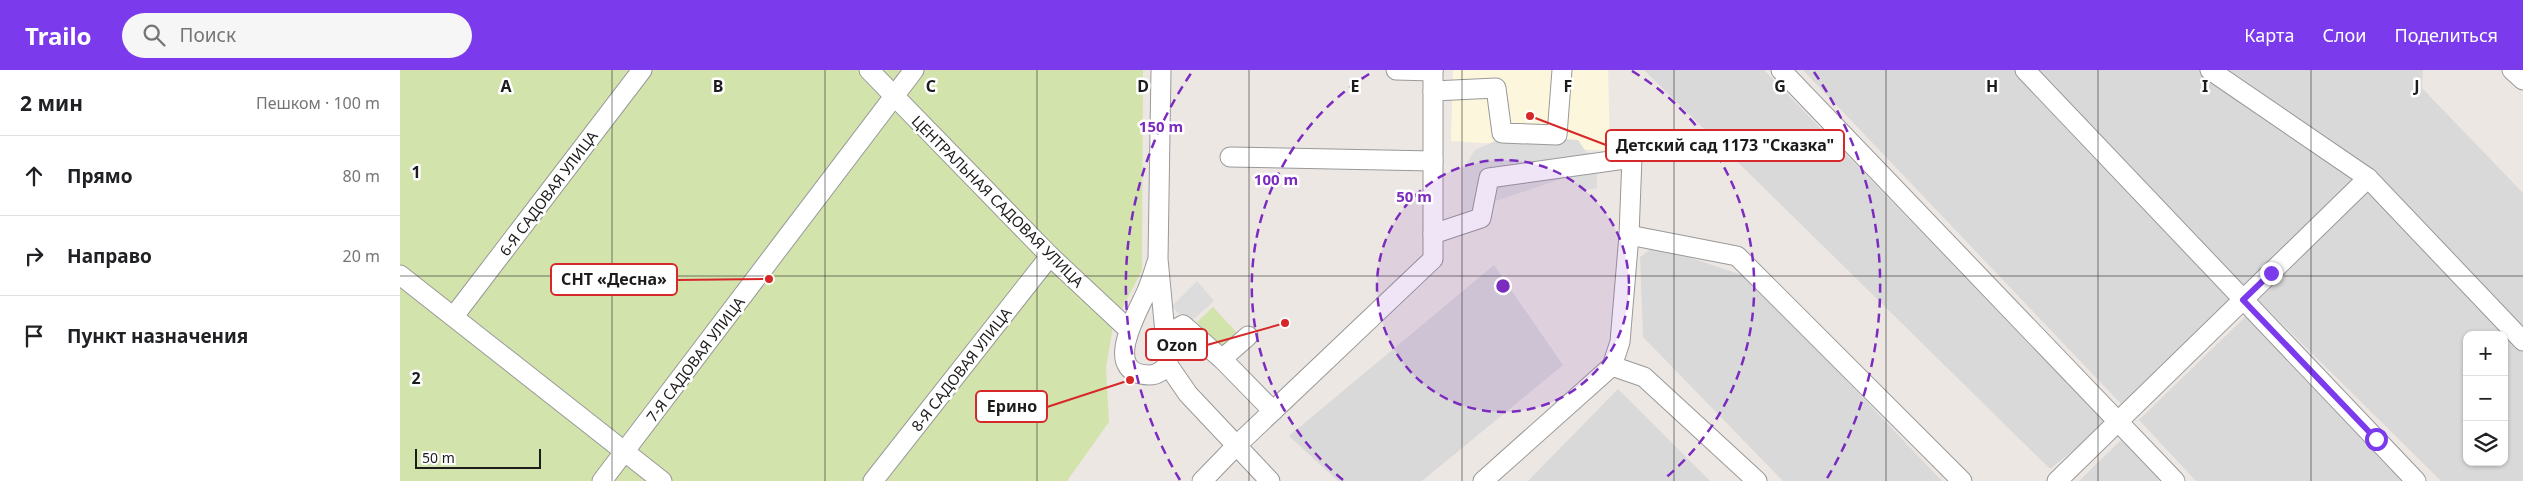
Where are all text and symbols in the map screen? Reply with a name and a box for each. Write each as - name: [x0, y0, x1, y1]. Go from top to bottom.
- search box: [122, 13, 472, 58]
- text: Trailo: [25, 19, 92, 52]
- icon: search: [140, 21, 168, 49]
- text: Поиск: [180, 22, 236, 48]
- text: Карта: [2244, 23, 2294, 47]
- text: Слои: [2322, 23, 2366, 47]
- text: Поделиться: [2394, 23, 2498, 47]
- text: A: [500, 75, 512, 97]
- text: B: [713, 75, 723, 97]
- text: C: [926, 75, 936, 97]
- text: D: [1137, 75, 1149, 97]
- text: E: [1351, 75, 1360, 97]
- text: F: [1564, 75, 1572, 97]
- text: G: [1774, 75, 1786, 97]
- text: H: [1986, 75, 1998, 97]
- text: I: [2202, 75, 2208, 97]
- text: J: [2412, 75, 2420, 97]
- text: 2 мин: [20, 89, 83, 117]
- text: Пешком · 100 m: [256, 92, 380, 114]
- street label: ЦЕНТРАЛЬНАЯ САДОВАЯ УЛИЦА: [908, 111, 1089, 292]
- text: 150 m: [1139, 116, 1183, 136]
- street label: 6-Я САДОВАЯ УЛИЦА: [494, 126, 602, 260]
- callout: Детский сад 1173 "Сказка": [1606, 130, 1844, 161]
- text: Детский сад 1173 "Сказка": [1616, 134, 1834, 156]
- text: 1: [411, 161, 421, 183]
- icon: ahead: [20, 162, 48, 190]
- text: Прямо: [67, 163, 133, 189]
- text: 80 m: [343, 165, 380, 187]
- text: 100 m: [1254, 169, 1298, 189]
- text: 50 m: [1396, 186, 1432, 206]
- icon: right: [20, 242, 48, 270]
- text: Направо: [67, 243, 152, 269]
- text: 20 m: [343, 245, 380, 267]
- route end: [2260, 262, 2283, 285]
- callout: СНТ «Десна»: [551, 264, 677, 295]
- text: СНТ «Десна»: [561, 268, 667, 290]
- centre of rings: [1494, 277, 1512, 295]
- street label: 7-Я САДОВАЯ УЛИЦА: [641, 292, 749, 426]
- street label: 8-Я САДОВАЯ УЛИЦА: [906, 303, 1016, 435]
- icon: arrive: [20, 322, 48, 350]
- text: Пункт назначения: [67, 323, 248, 349]
- callout: Ozon: [1146, 329, 1207, 360]
- map controls: [2463, 331, 2508, 466]
- button: +: [2463, 331, 2508, 376]
- text: Ozon: [1157, 334, 1197, 356]
- text: 2: [411, 367, 421, 389]
- button: −: [2463, 376, 2508, 421]
- callout: Ерино: [976, 391, 1047, 422]
- text: Ерино: [987, 395, 1037, 417]
- button: layers: [2463, 421, 2508, 466]
- route start: [2365, 428, 2388, 451]
- scale bar: [415, 446, 541, 469]
- text: 50 m: [422, 448, 455, 467]

